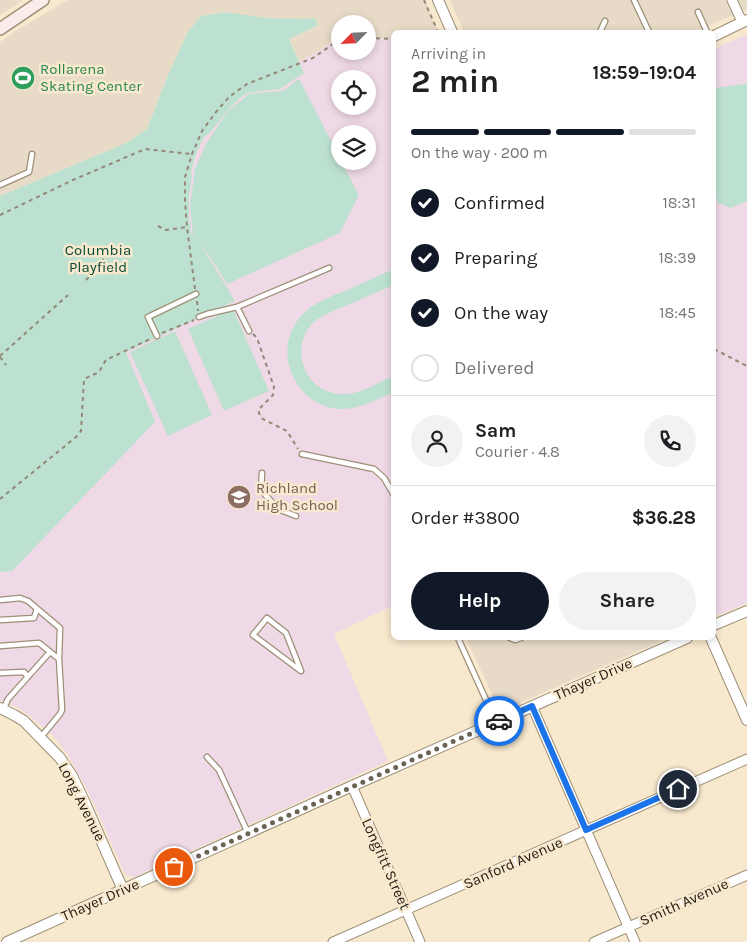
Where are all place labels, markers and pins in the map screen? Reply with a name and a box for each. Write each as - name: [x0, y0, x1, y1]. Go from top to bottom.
- place label: Rollarena Skating Center: [40, 60, 142, 95]
- sports icon: Rollarena Skating Center: [10, 65, 36, 91]
- place label: Richland High School: [256, 479, 338, 514]
- school or university icon: Richland High School: [226, 484, 252, 510]
- pin: [657, 768, 699, 810]
- pin: [153, 846, 195, 888]

